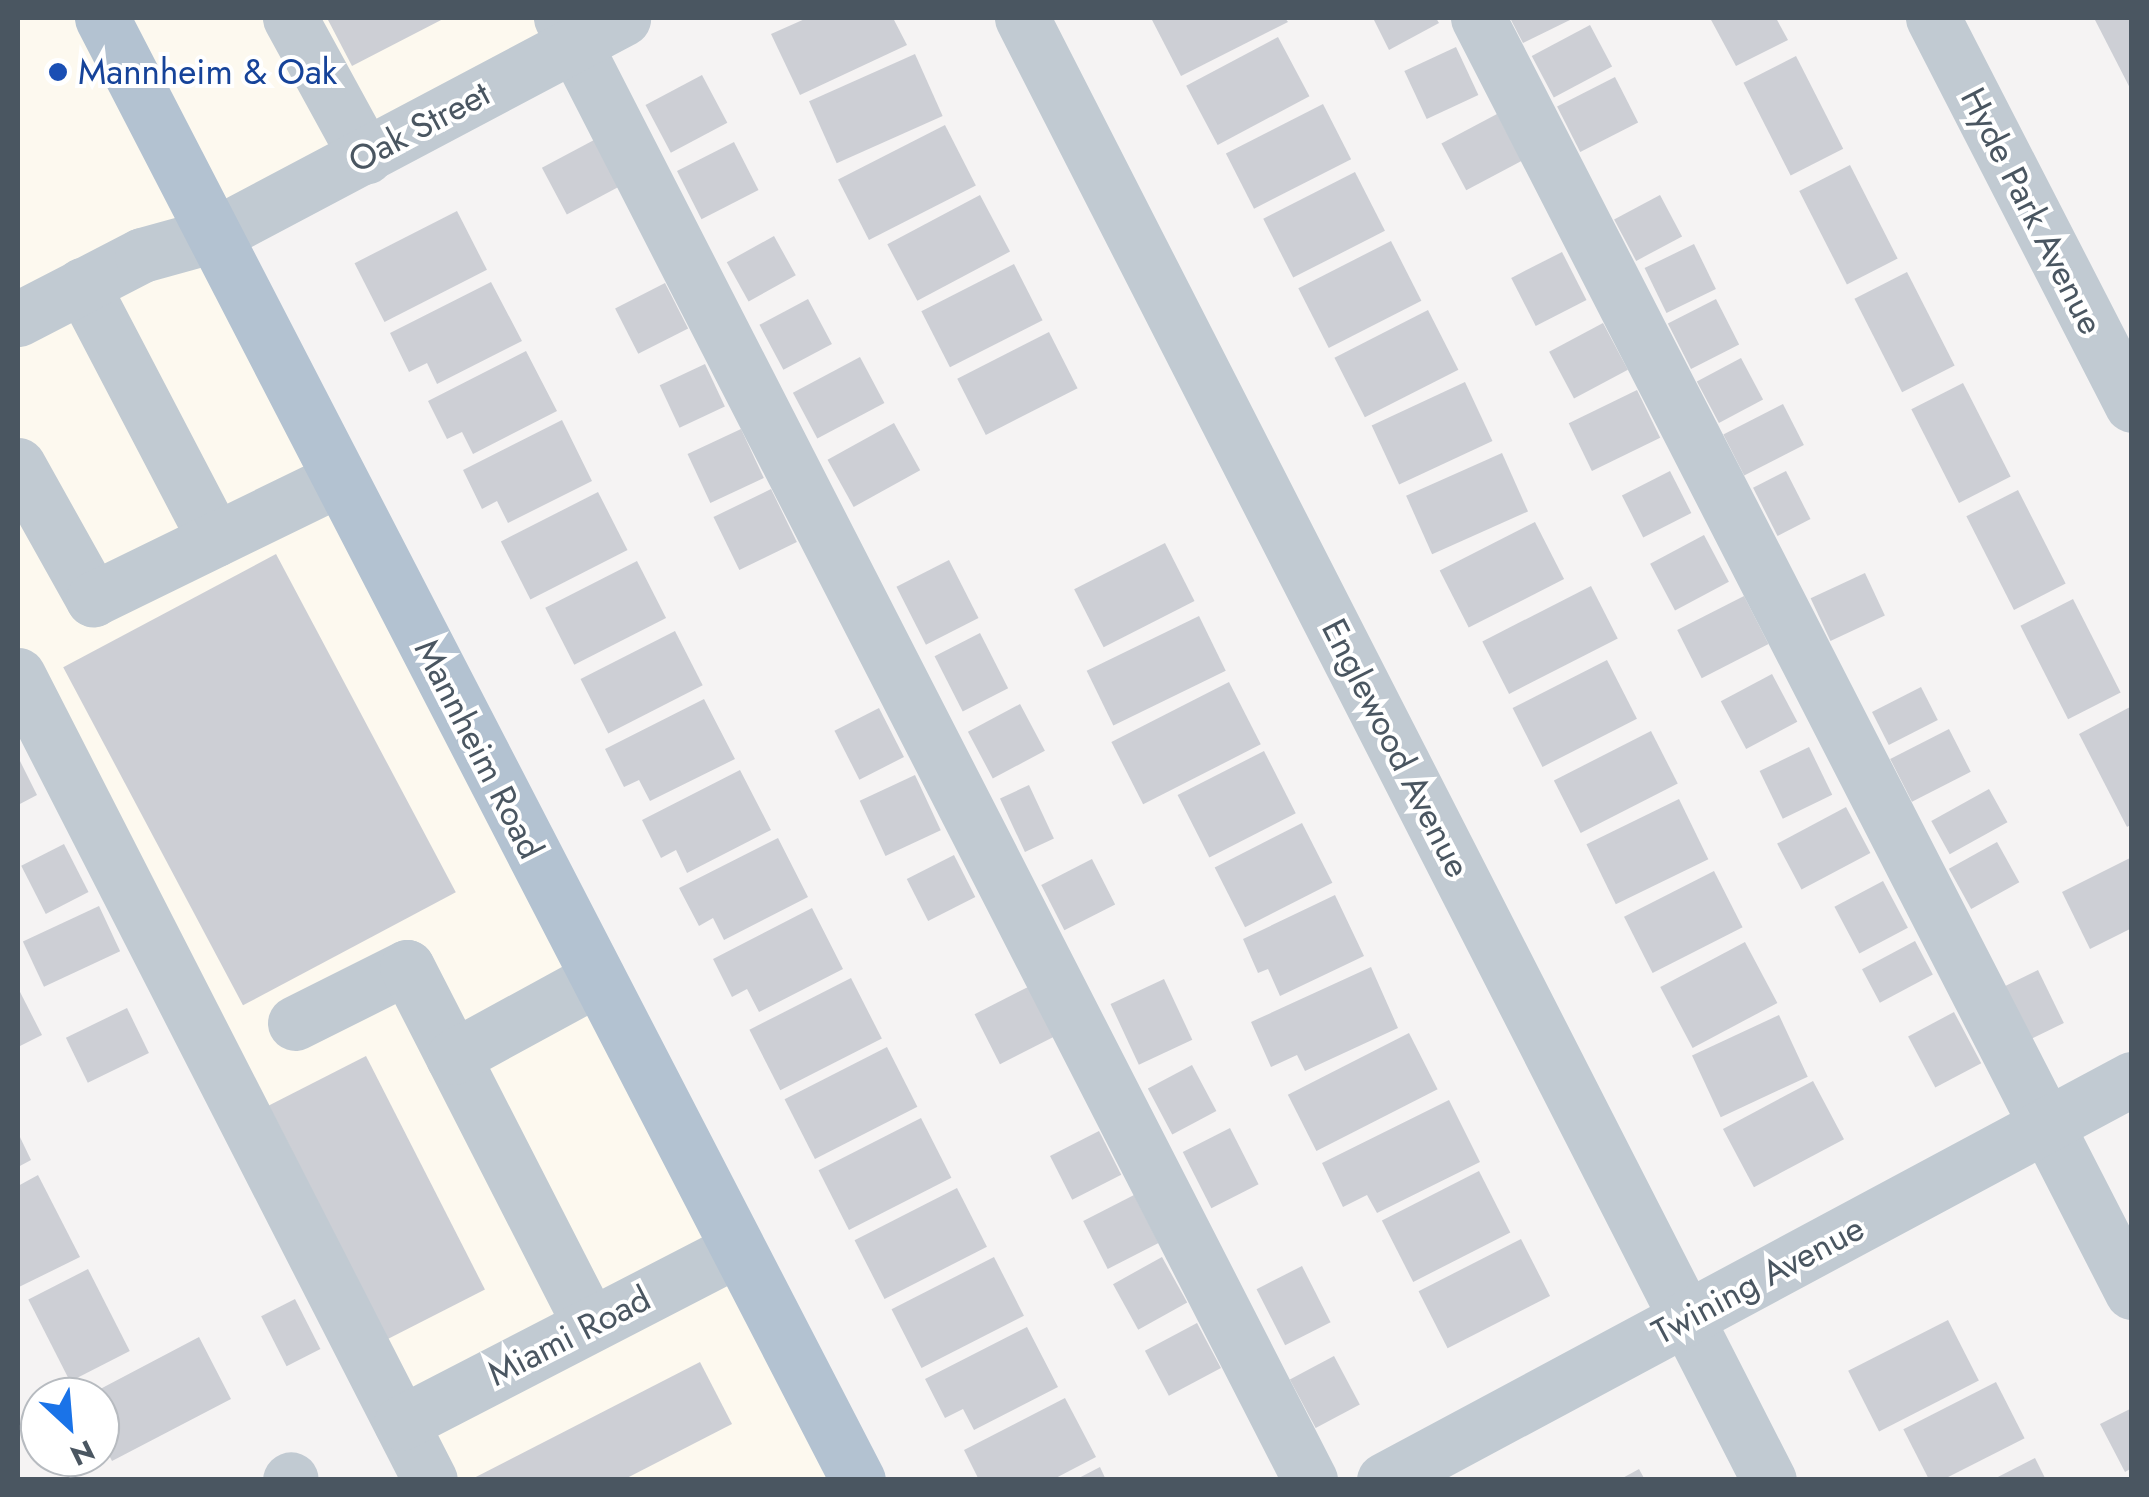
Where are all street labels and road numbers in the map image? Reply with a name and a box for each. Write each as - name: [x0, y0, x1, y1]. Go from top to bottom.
- street label: Oak Street: [341, 72, 497, 182]
- street label: Hyde Park Avenue: [1952, 81, 2112, 341]
- street label: Englewood Avenue: [1313, 612, 1479, 884]
- street label: Mannheim Road: [406, 632, 552, 866]
- street label: Twining Avenue: [1645, 1207, 1871, 1353]
- street label: Miami Road: [481, 1277, 657, 1395]

